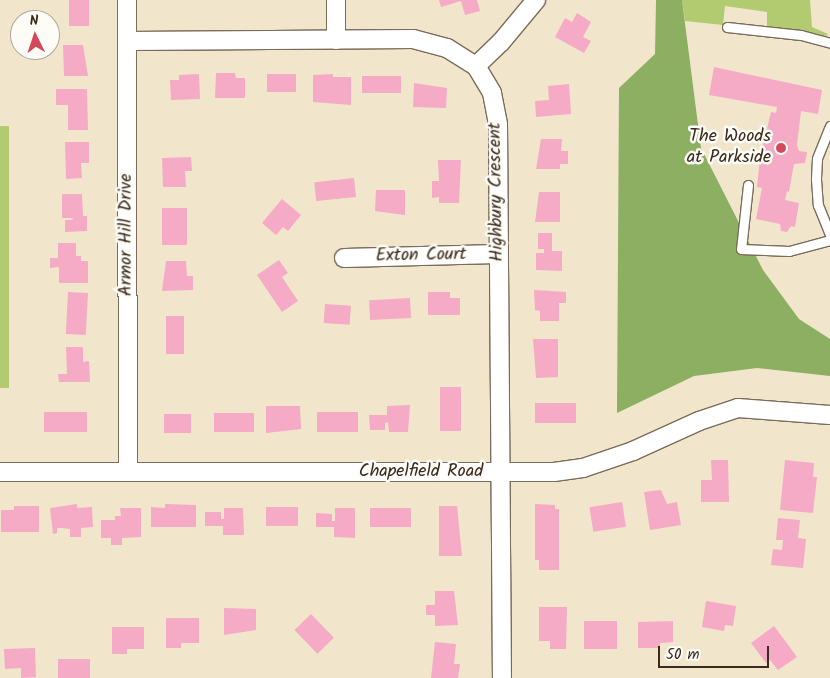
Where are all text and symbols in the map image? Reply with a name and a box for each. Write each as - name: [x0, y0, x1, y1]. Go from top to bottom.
- north arrow: [10, 10, 60, 60]
- text: N: [29, 10, 39, 32]
- street label: Highbury Crescent: [485, 122, 509, 262]
- place label: The Woods at Parkside: [687, 127, 771, 170]
- marker: The Woods at Parkside: [775, 142, 787, 154]
- street label: Armor Hill Drive: [116, 174, 138, 296]
- street label: Exton Court: [375, 244, 467, 268]
- street label: Chapelfield Road: [359, 461, 483, 483]
- scale bar: [660, 636, 771, 668]
- text: 50 m: [666, 643, 700, 667]

